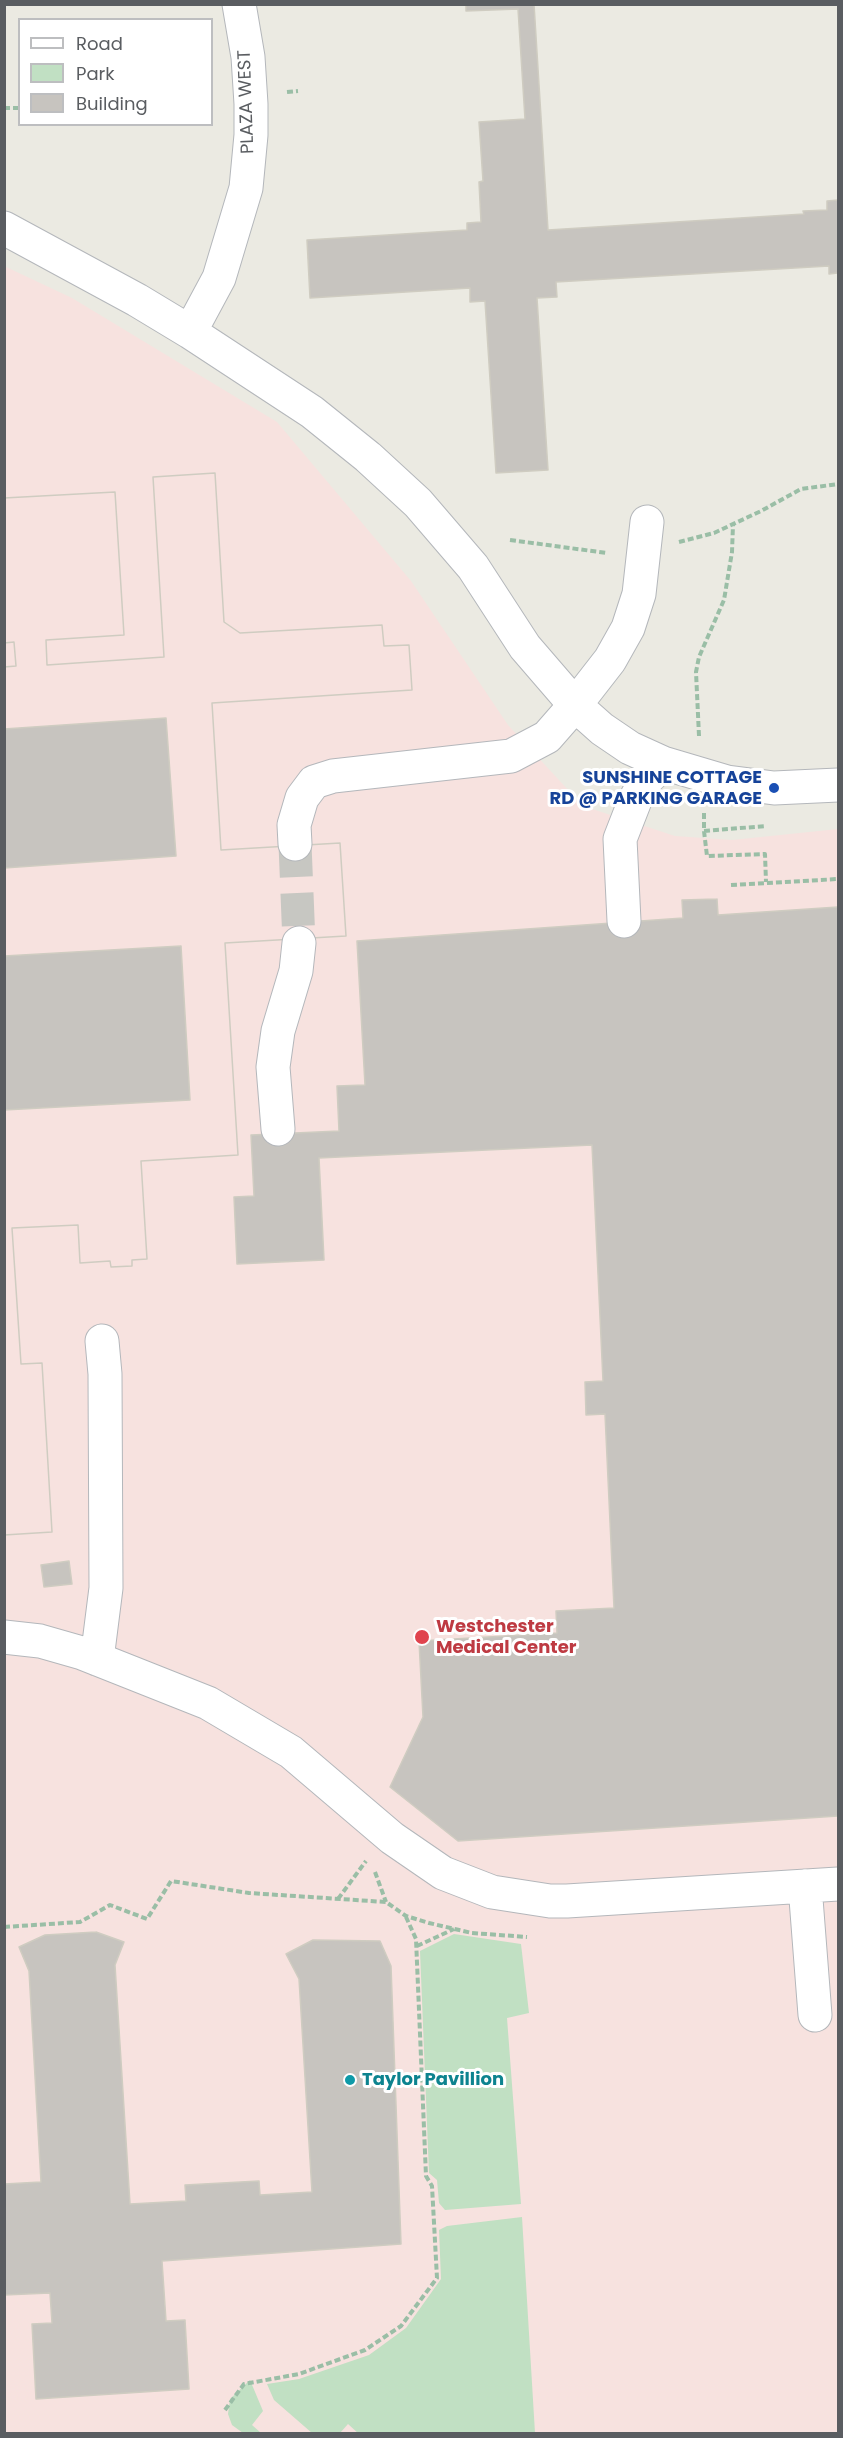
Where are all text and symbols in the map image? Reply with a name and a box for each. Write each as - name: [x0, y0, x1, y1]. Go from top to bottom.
- legend: [18, 18, 213, 126]
- text: Road: [76, 31, 123, 56]
- street label: PLAZA WEST: [234, 50, 260, 154]
- text: Park: [76, 61, 115, 86]
- text: Building: [76, 91, 148, 116]
- place label: SUNSHINE COTTAGE RD @ PARKING GARAGE: [550, 767, 762, 810]
- marker: SUNSHINE COTTAGE RD @ PARKING GARAGE: [767, 781, 781, 795]
- place label: Westchester Medical Center: [436, 1616, 576, 1658]
- marker: Westchester Medical Center: [413, 1628, 431, 1646]
- place label: Taylor Pavillion: [362, 2069, 504, 2091]
- marker: Taylor Pavillion: [343, 2073, 357, 2087]

